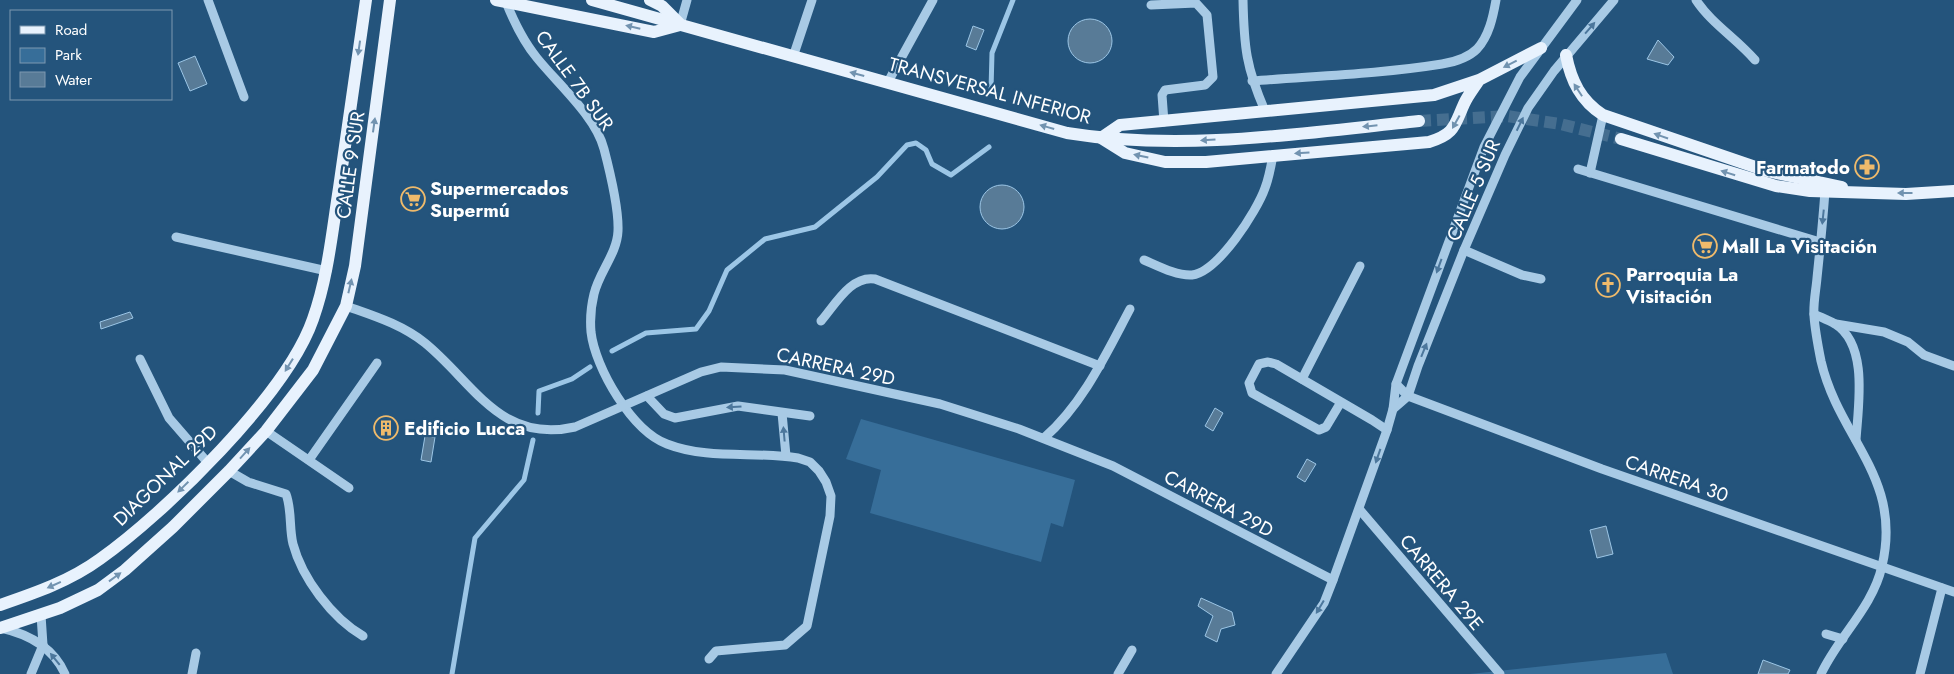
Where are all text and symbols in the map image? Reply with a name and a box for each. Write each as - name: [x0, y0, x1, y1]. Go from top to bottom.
- legend: [10, 10, 172, 100]
- text: Road: [55, 19, 87, 41]
- one-way arrow: [1584, 22, 1596, 34]
- one-way arrow: [626, 23, 641, 31]
- street label: CALLE 7B SUR: [529, 25, 620, 136]
- one-way arrow: [355, 41, 363, 57]
- text: Park: [55, 44, 82, 66]
- street label: TRANSVERSAL INFERIOR: [886, 50, 1094, 131]
- one-way arrow: [1503, 60, 1517, 68]
- text: Water: [55, 69, 93, 91]
- one-way arrow: [849, 70, 865, 78]
- one-way arrow: [1573, 83, 1583, 96]
- street label: CALLE 9 SUR: [330, 109, 371, 220]
- one-way arrow: [1452, 116, 1461, 129]
- one-way arrow: [370, 117, 378, 133]
- one-way arrow: [1516, 117, 1524, 131]
- one-way arrow: [1362, 122, 1378, 130]
- one-way arrow: [1040, 123, 1055, 131]
- one-way arrow: [1653, 132, 1668, 140]
- street label: CALLE 5 SUR: [1440, 135, 1507, 245]
- one-way arrow: [1200, 136, 1216, 144]
- one-way arrow: [1294, 149, 1310, 157]
- one-way arrow: [1132, 152, 1148, 160]
- place label: Farmatodo: [1756, 154, 1850, 181]
- pharmacy icon: Farmatodo: [1854, 154, 1880, 180]
- one-way arrow: [1720, 168, 1735, 176]
- place label: Supermercados Supermú: [430, 175, 569, 224]
- supermarket icon: Supermercados Supermú: [400, 186, 426, 212]
- one-way arrow: [1897, 189, 1913, 197]
- one-way arrow: [1819, 209, 1827, 225]
- supermarket icon: Mall La Visitación: [1692, 233, 1718, 259]
- place label: Mall La Visitación: [1722, 233, 1877, 260]
- one-way arrow: [1435, 258, 1442, 273]
- place label: Parroquia La Visitación: [1625, 261, 1738, 310]
- church icon: Parroquia La Visitación: [1595, 272, 1621, 298]
- one-way arrow: [346, 279, 354, 294]
- street label: CARRERA 29D: [774, 341, 898, 392]
- one-way arrow: [1420, 342, 1428, 357]
- one-way arrow: [284, 358, 293, 371]
- one-way arrow: [725, 403, 741, 411]
- building icon: Edificio Lucca: [373, 415, 399, 441]
- place label: Edificio Lucca: [404, 415, 525, 442]
- street label: DIAGONAL 29D: [107, 419, 224, 532]
- one-way arrow: [779, 426, 787, 442]
- one-way arrow: [240, 447, 251, 459]
- street label: CARRERA 30: [1622, 448, 1732, 509]
- one-way arrow: [1374, 449, 1382, 464]
- street label: CARRERA 29D: [1159, 463, 1278, 544]
- one-way arrow: [177, 481, 189, 493]
- street label: CARRERA 29E: [1393, 528, 1490, 636]
- one-way arrow: [108, 572, 122, 582]
- one-way arrow: [47, 581, 61, 589]
- one-way arrow: [1316, 601, 1325, 614]
- one-way arrow: [50, 653, 61, 666]

